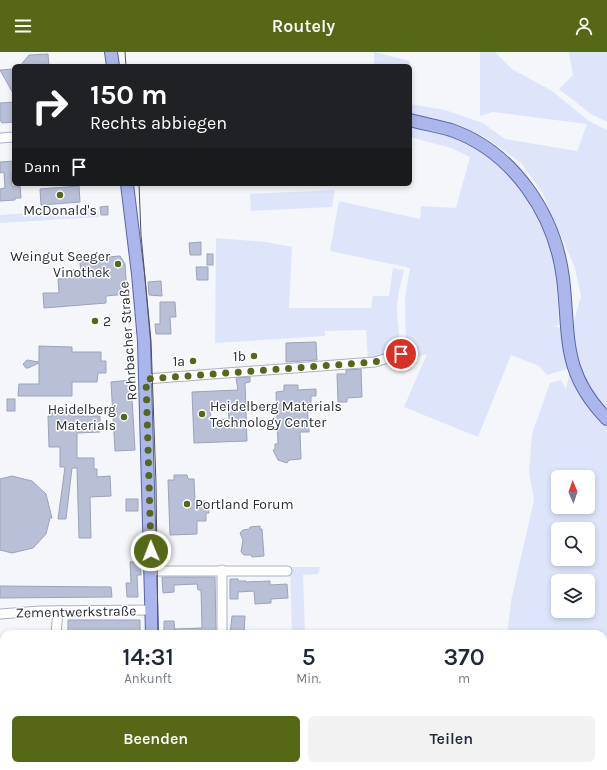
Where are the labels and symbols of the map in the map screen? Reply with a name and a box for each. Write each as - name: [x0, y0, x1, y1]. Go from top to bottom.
- marker: McDonald's: [55, 190, 65, 200]
- place label: McDonald's: [23, 202, 97, 219]
- place label: Weingut Seeger Vinothek: [10, 248, 111, 281]
- marker: Weingut Seeger Vinothek: [113, 259, 123, 269]
- street label: Rohrbacher Straße: [115, 281, 141, 401]
- place label: 2: [103, 313, 111, 330]
- marker: 2: [90, 316, 100, 326]
- pin: [384, 337, 418, 371]
- place label: 1b: [233, 348, 246, 365]
- marker: 1b: [249, 351, 259, 361]
- place label: 1a: [173, 353, 185, 370]
- marker: 1a: [188, 356, 198, 366]
- place label: Heidelberg Materials Technology Center: [210, 398, 342, 431]
- place label: Heidelberg Materials: [48, 401, 116, 434]
- marker: Heidelberg Materials Technology Center: [197, 409, 207, 419]
- marker: Heidelberg Materials: [119, 412, 129, 422]
- north arrow: [551, 470, 595, 514]
- place label: Portland Forum: [195, 496, 294, 513]
- marker: Portland Forum: [182, 499, 192, 509]
- position arrow: [130, 530, 172, 572]
- street label: Zementwerkstraße: [15, 602, 137, 622]

